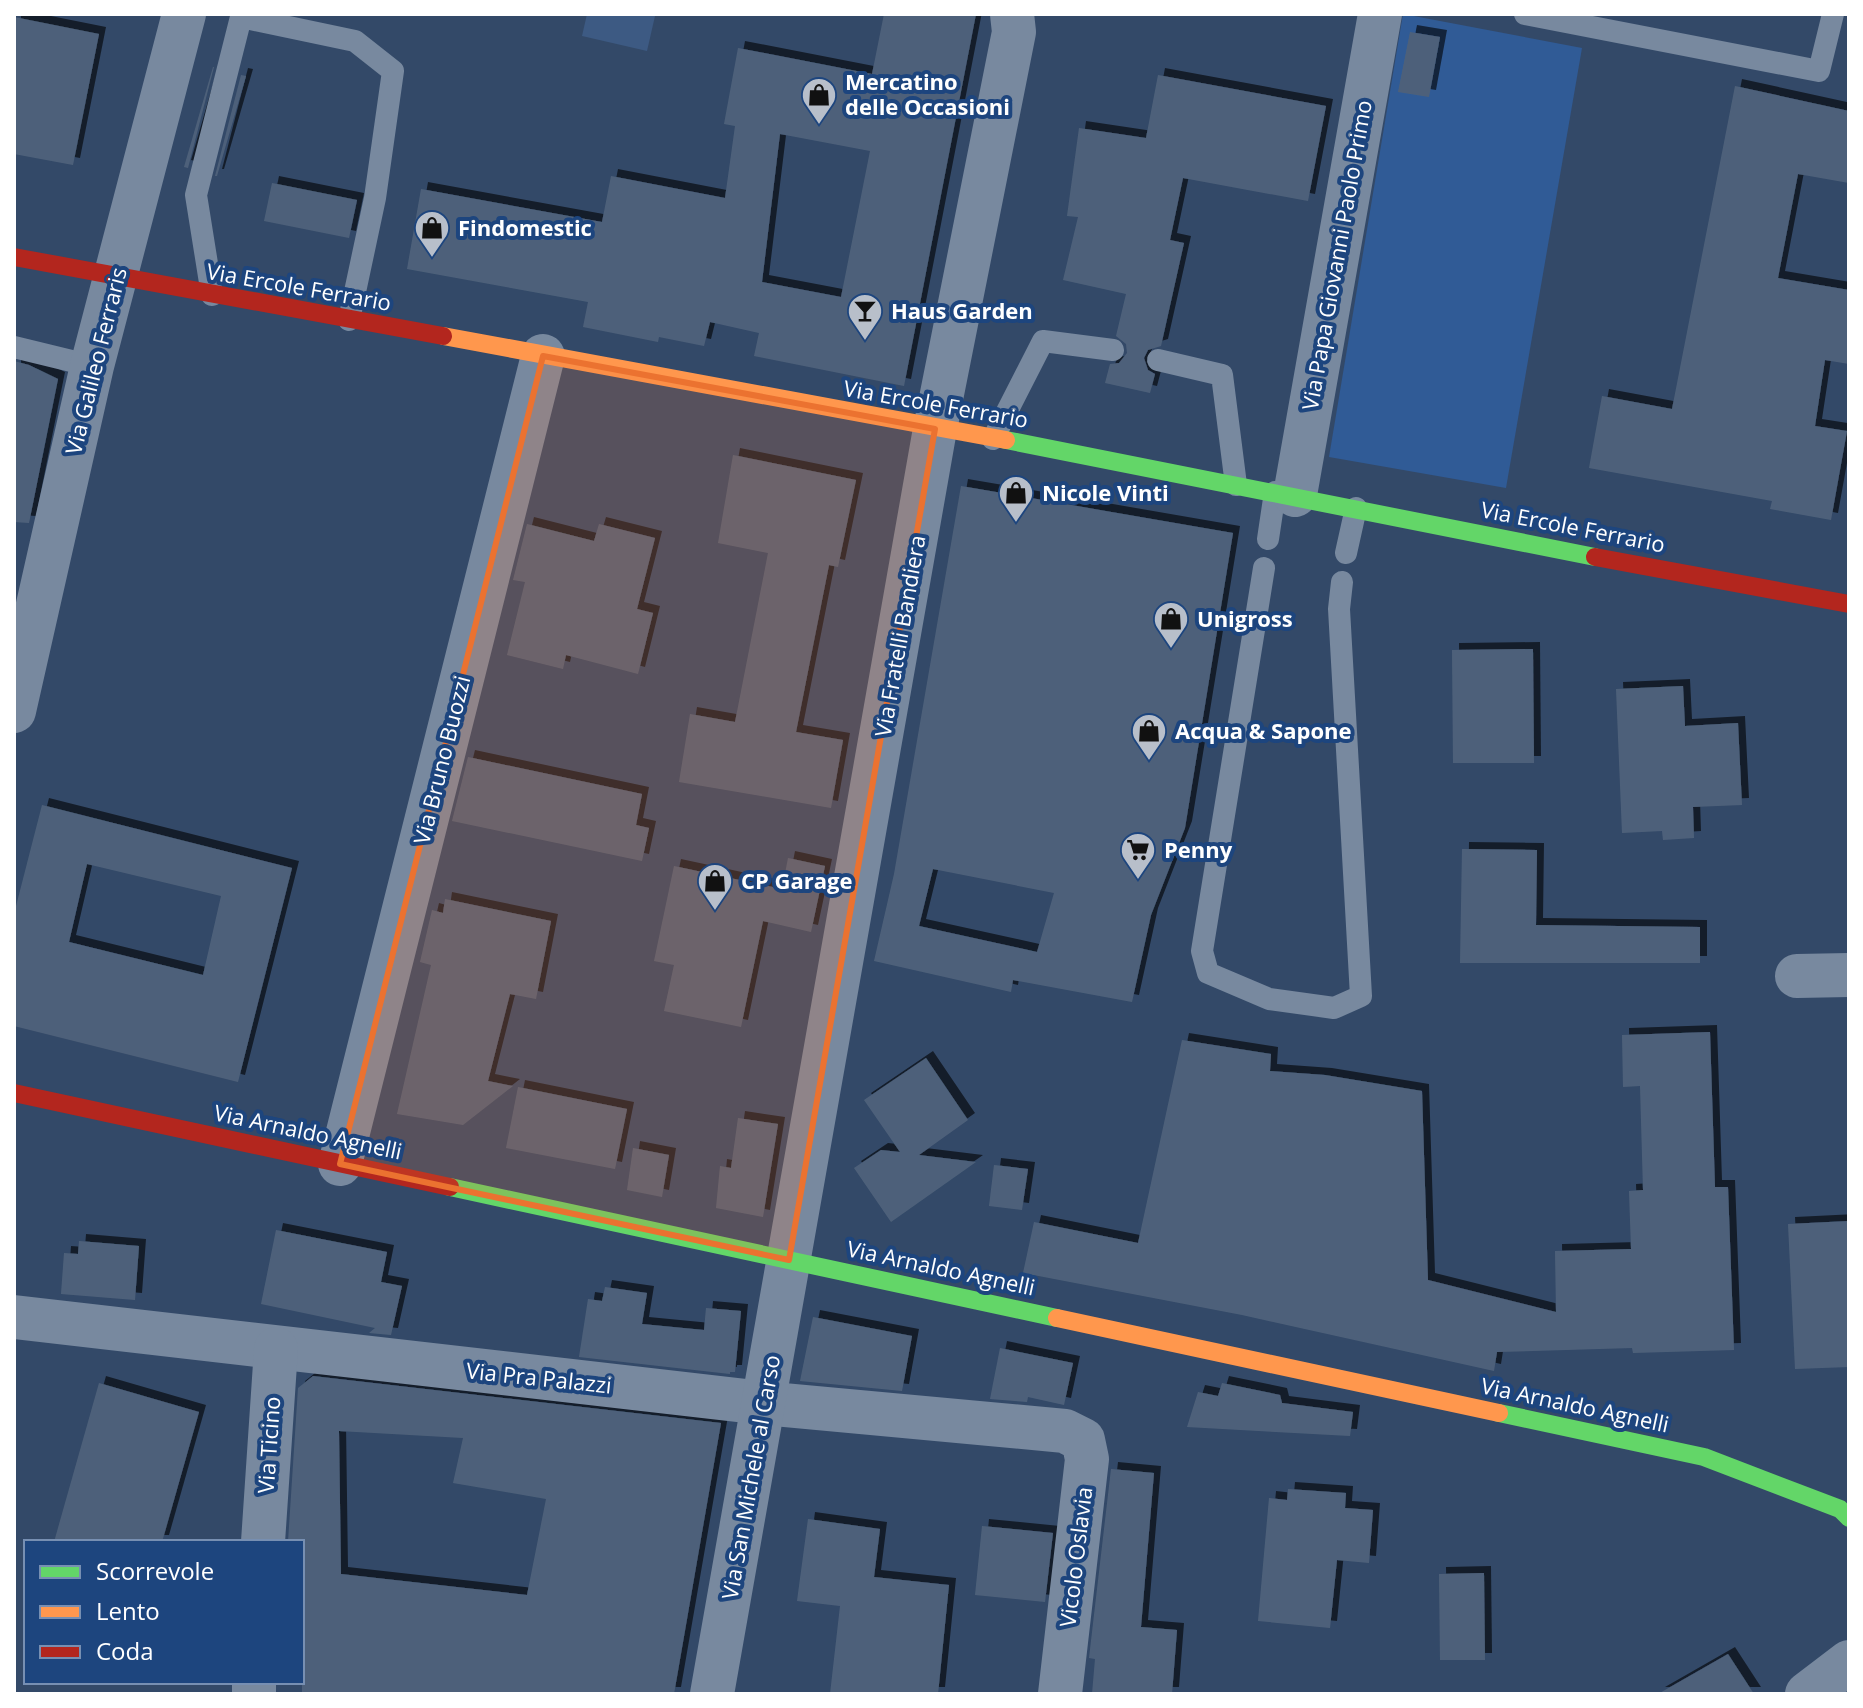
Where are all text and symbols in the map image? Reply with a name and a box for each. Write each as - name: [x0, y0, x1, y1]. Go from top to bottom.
- place label: Mercatino delle Occasioni: [845, 66, 1010, 121]
- shop icon: Mercatino delle Occasioni: [800, 76, 838, 126]
- street label: Via Papa Giovanni Paolo Primo: [1294, 97, 1378, 412]
- shop icon: Findomestic: [413, 209, 451, 259]
- place label: Findomestic: [458, 212, 592, 242]
- street label: Via Ercole Ferrario: [205, 255, 394, 317]
- street label: Via Galileo Ferraris: [57, 264, 133, 457]
- bar icon: Haus Garden: [846, 292, 884, 342]
- place label: Haus Garden: [891, 295, 1033, 325]
- street label: Via Ercole Ferrario: [842, 372, 1031, 434]
- shop icon: Nicole Vinti: [997, 474, 1035, 524]
- place label: Nicole Vinti: [1042, 477, 1169, 507]
- street label: Via Ercole Ferrario: [1479, 493, 1668, 559]
- street label: Via Fratelli Bandiera: [867, 533, 932, 739]
- shop icon: Unigross: [1152, 600, 1190, 650]
- place label: Unigross: [1197, 603, 1293, 633]
- street label: Via Bruno Buozzi: [406, 672, 476, 847]
- shop icon: Acqua & Sapone: [1130, 712, 1168, 762]
- place label: Acqua & Sapone: [1175, 715, 1352, 745]
- supermarket icon: Penny: [1119, 831, 1157, 881]
- place label: Penny: [1164, 834, 1233, 864]
- shop icon: CP Garage: [696, 862, 734, 912]
- place label: CP Garage: [741, 865, 852, 895]
- street label: Via Arnaldo Agnelli: [211, 1096, 405, 1166]
- street label: Via Arnaldo Agnelli: [844, 1232, 1038, 1302]
- street label: Via San Michele al Carso: [714, 1352, 786, 1601]
- street label: Via Pra Palazzi: [465, 1354, 613, 1400]
- street label: Via Arnaldo Agnelli: [1478, 1369, 1672, 1439]
- street label: Via Ticino: [250, 1395, 286, 1494]
- street label: Vicolo Oslavia: [1052, 1485, 1098, 1629]
- legend: [24, 1540, 304, 1684]
- text: Scorrevole: [96, 1554, 214, 1587]
- text: Lento: [96, 1594, 160, 1627]
- text: Coda: [96, 1634, 154, 1667]

